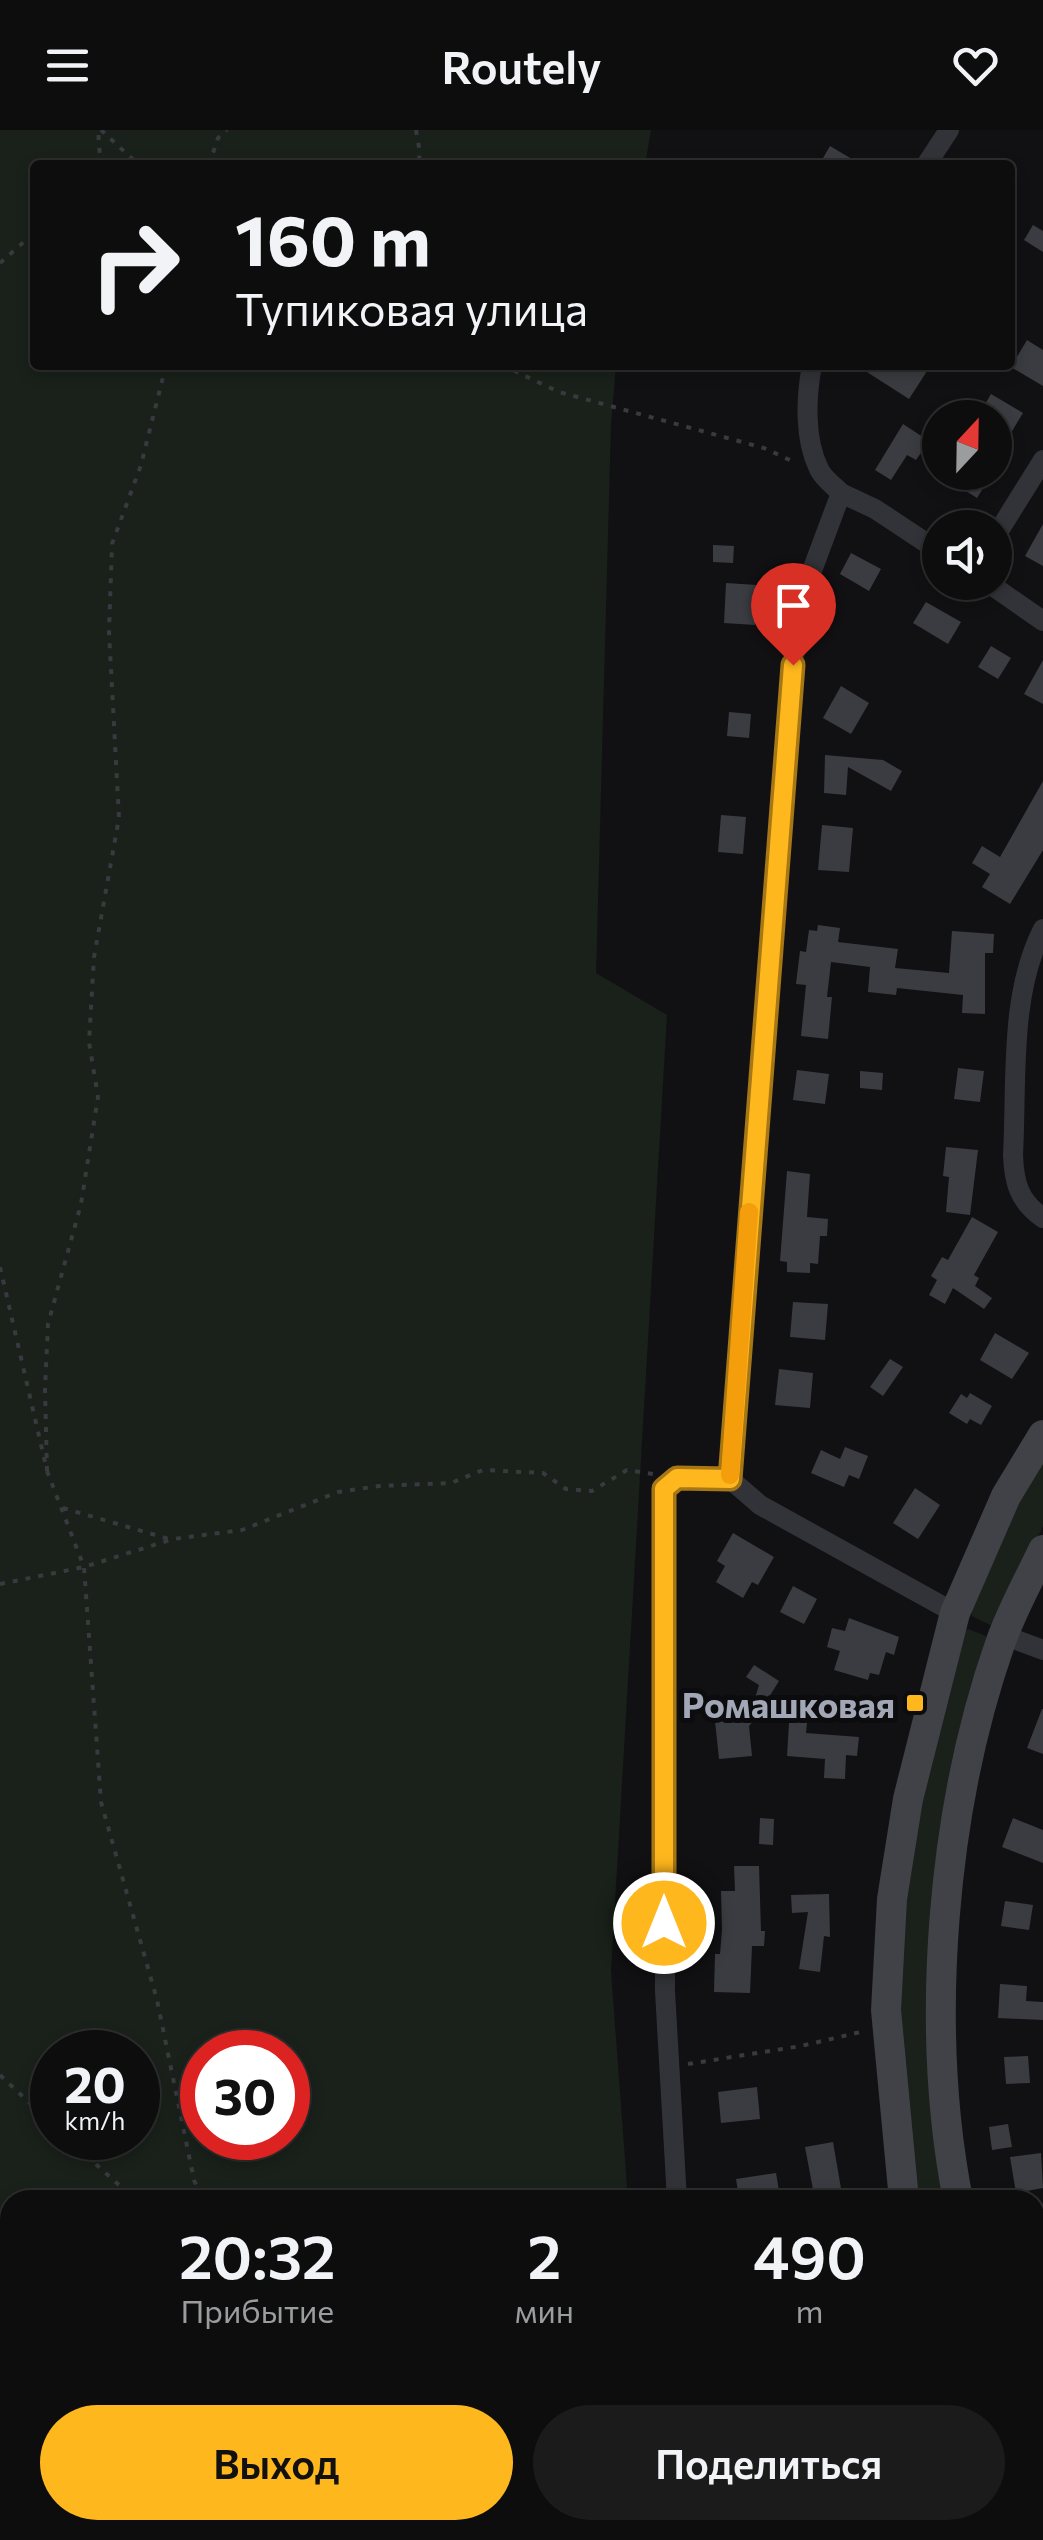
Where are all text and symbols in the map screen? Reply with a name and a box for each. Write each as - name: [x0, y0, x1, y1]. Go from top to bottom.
- icon: menu: [40, 38, 95, 93]
- text: Routely: [441, 38, 602, 93]
- icon: heart: [948, 38, 1003, 93]
- text: 160 m: [235, 195, 431, 280]
- icon: right: [70, 200, 200, 330]
- text: Тупиковая улица: [235, 280, 588, 335]
- north arrow: [922, 400, 1012, 490]
- map controls: [922, 400, 1012, 600]
- button: sound: [922, 510, 1012, 600]
- pin: [751, 563, 836, 666]
- icon: arrive: [766, 578, 821, 633]
- place label: Ромашковая: [682, 1682, 895, 1725]
- marker: Ромашковая: [904, 1692, 926, 1714]
- position arrow: [612, 1871, 716, 1975]
- speed limit sign: 30: [180, 2030, 310, 2160]
- text: 20: [64, 2052, 126, 2113]
- text: km/h: [65, 2105, 125, 2135]
- text: 20:32: [179, 2218, 336, 2291]
- text: 2: [527, 2218, 561, 2291]
- text: 490: [753, 2218, 866, 2291]
- text: Прибытие: [180, 2290, 334, 2330]
- text: мин: [515, 2290, 574, 2330]
- text: m: [796, 2290, 823, 2330]
- button: Выход: [40, 2405, 513, 2520]
- button: Поделиться: [533, 2405, 1005, 2520]

